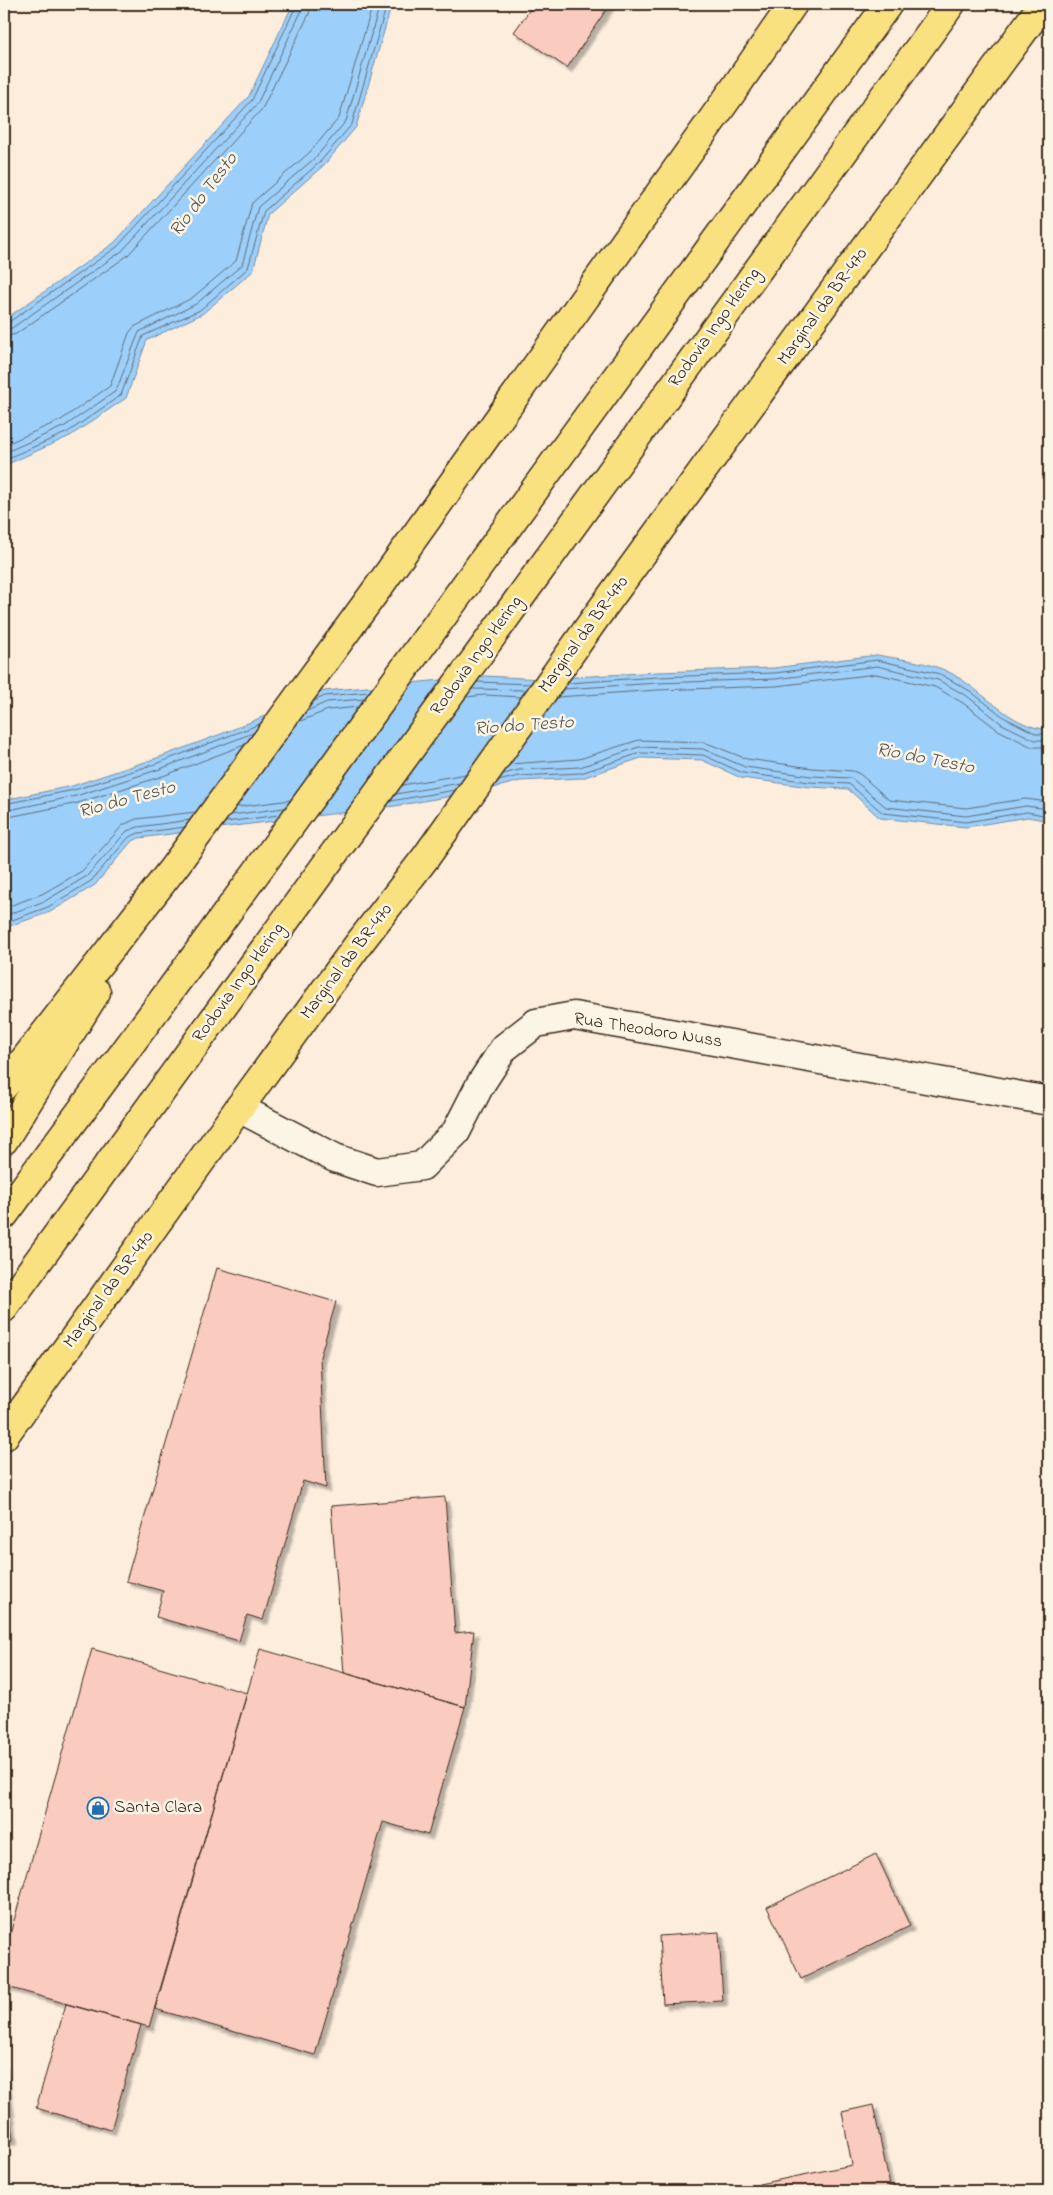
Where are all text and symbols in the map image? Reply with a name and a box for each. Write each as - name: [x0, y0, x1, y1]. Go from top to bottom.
- water label: Rio do Testo: [163, 146, 245, 243]
- street label: Marginal da BR-470: [771, 243, 875, 372]
- street label: Rodovia Ingo Hering: [663, 263, 768, 394]
- street label: Marginal da BR-470: [532, 571, 636, 700]
- street label: Rodovia Ingo Hering: [425, 591, 530, 722]
- water label: Rio do Testo: [474, 709, 576, 743]
- water label: Rio do Testo: [874, 736, 977, 782]
- water label: Rio do Testo: [76, 774, 179, 826]
- street label: Marginal da BR-470: [295, 898, 400, 1026]
- street label: Rodovia Ingo Hering: [187, 918, 292, 1049]
- street label: Rua Theodoro Nuss: [572, 1006, 724, 1056]
- street label: Marginal da BR-470: [57, 1226, 161, 1355]
- place label: Santa Clara: [114, 1795, 202, 1821]
- shop icon: Santa Clara: [86, 1796, 110, 1820]

